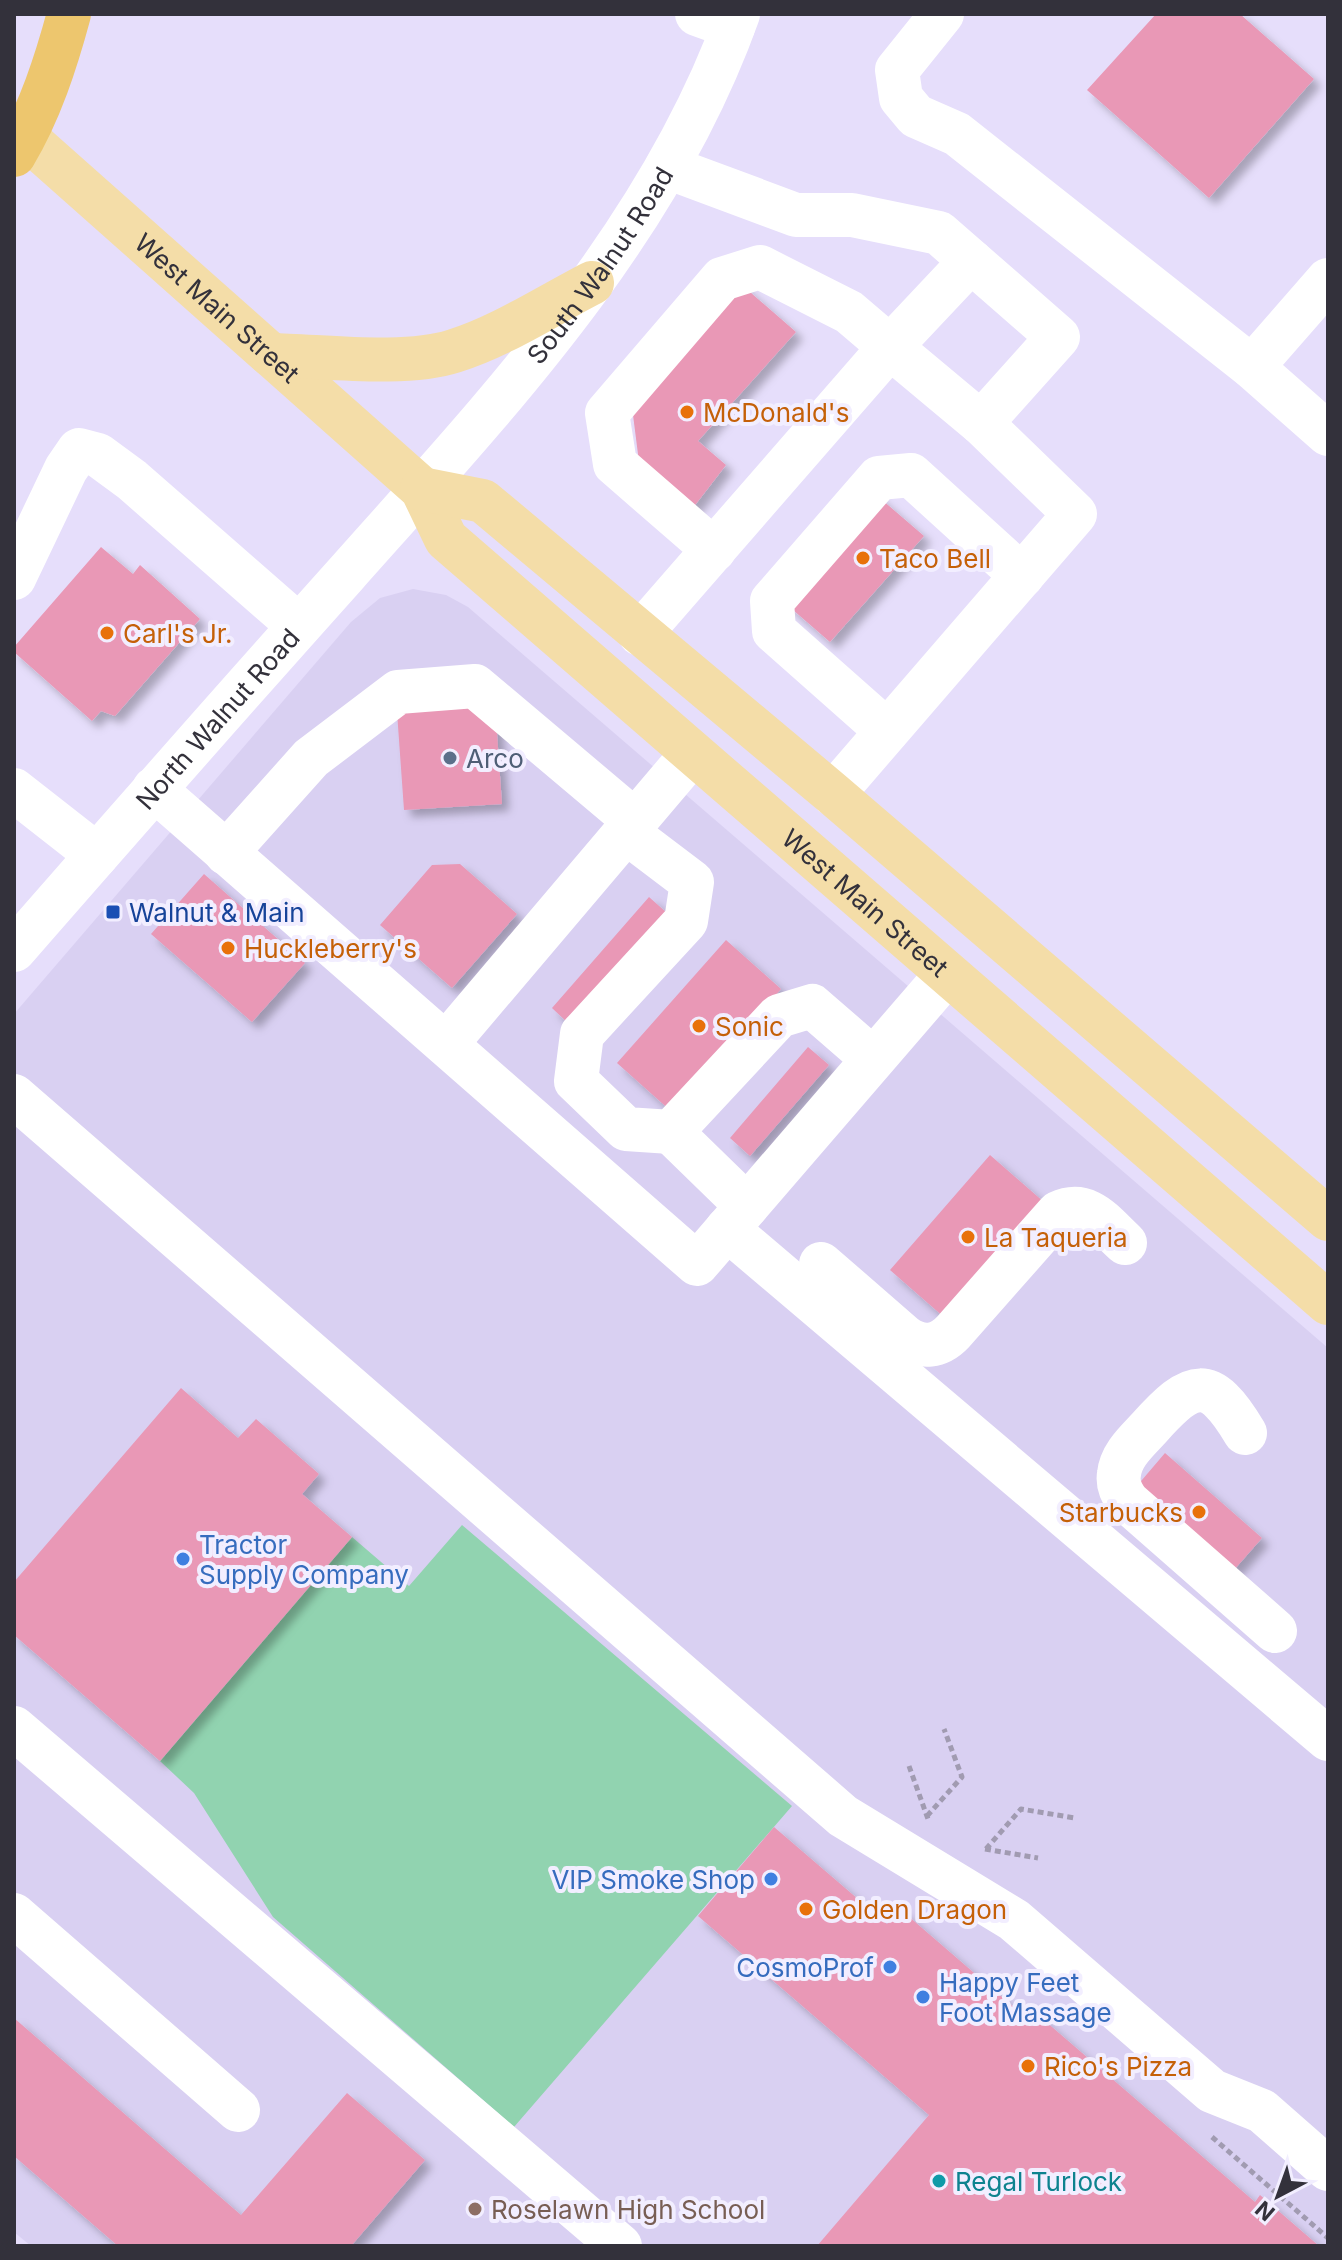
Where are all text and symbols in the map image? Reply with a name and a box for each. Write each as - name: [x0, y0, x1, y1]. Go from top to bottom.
- street label: South Walnut Road: [520, 161, 679, 370]
- street label: West Main Street: [129, 226, 306, 389]
- place label: McDonald's: [703, 397, 849, 428]
- marker: McDonald's: [678, 403, 696, 421]
- place label: Taco Bell: [879, 543, 991, 574]
- marker: Taco Bell: [854, 549, 872, 567]
- place label: Carl's Jr.: [123, 618, 232, 649]
- street label: North Walnut Road: [129, 622, 305, 815]
- marker: Carl's Jr.: [98, 624, 116, 642]
- place label: Arco: [466, 743, 524, 774]
- marker: Arco: [441, 749, 459, 767]
- street label: West Main Street: [776, 822, 955, 983]
- place label: Walnut & Main: [129, 897, 305, 928]
- marker: Walnut & Main: [104, 903, 122, 921]
- place label: Huckleberry's: [244, 933, 417, 964]
- marker: Huckleberry's: [219, 939, 237, 957]
- place label: Sonic: [715, 1011, 784, 1042]
- marker: Sonic: [690, 1017, 708, 1035]
- place label: La Taqueria: [984, 1222, 1128, 1253]
- marker: La Taqueria: [959, 1228, 977, 1246]
- place label: Starbucks: [1059, 1497, 1183, 1528]
- marker: Starbucks: [1190, 1503, 1208, 1521]
- place label: Tractor Supply Company: [199, 1529, 409, 1590]
- marker: Tractor Supply Company: [174, 1550, 192, 1568]
- place label: VIP Smoke Shop: [551, 1864, 755, 1895]
- marker: VIP Smoke Shop: [762, 1870, 780, 1888]
- place label: Golden Dragon: [822, 1894, 1007, 1925]
- marker: Golden Dragon: [797, 1900, 815, 1918]
- place label: CosmoProf: [736, 1952, 874, 1983]
- marker: CosmoProf: [881, 1958, 899, 1976]
- place label: Happy Feet Foot Massage: [939, 1967, 1112, 2028]
- marker: Happy Feet Foot Massage: [914, 1988, 932, 2006]
- place label: Rico's Pizza: [1044, 2051, 1192, 2082]
- marker: Rico's Pizza: [1019, 2057, 1037, 2075]
- north arrow: [1238, 2156, 1318, 2236]
- place label: Regal Turlock: [955, 2166, 1122, 2197]
- marker: Regal Turlock: [930, 2172, 948, 2190]
- place label: Roselawn High School: [491, 2194, 765, 2225]
- text: N: [1250, 2196, 1280, 2226]
- marker: Roselawn High School: [466, 2200, 484, 2218]

